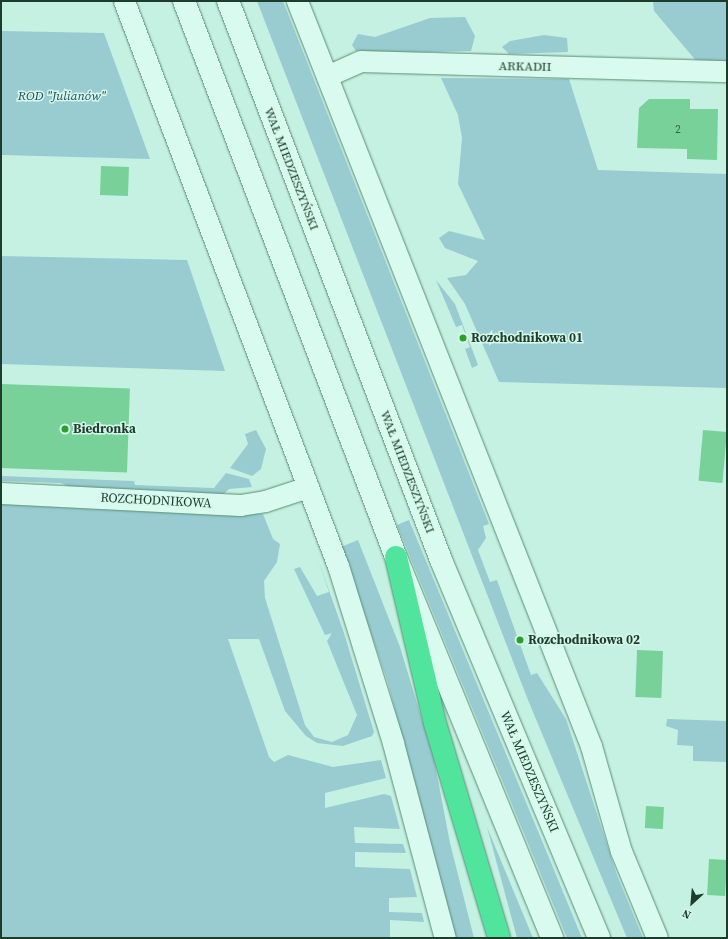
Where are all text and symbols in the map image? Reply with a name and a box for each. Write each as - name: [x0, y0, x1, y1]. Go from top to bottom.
- street label: ARKADII: [498, 59, 552, 75]
- park label: ROD "Julianów": [18, 88, 106, 104]
- street label: WAŁ MIEDZESZYŃSKI: [260, 105, 322, 233]
- house number: 2: [675, 123, 681, 137]
- place label: Rozchodnikowa 01: [471, 330, 583, 346]
- marker: Rozchodnikowa 01: [458, 333, 468, 343]
- street label: WAŁ MIEDZESZYŃSKI: [376, 408, 438, 536]
- place label: Biedronka: [73, 421, 136, 437]
- marker: Biedronka: [60, 424, 70, 434]
- street label: ROZCHODNIKOWA: [100, 490, 212, 512]
- place label: Rozchodnikowa 02: [528, 632, 640, 648]
- marker: Rozchodnikowa 02: [515, 635, 525, 645]
- street label: WAŁ MIEDZESZYŃSKI: [496, 709, 562, 835]
- north arrow: [672, 883, 712, 923]
- text: N: [680, 906, 693, 923]

